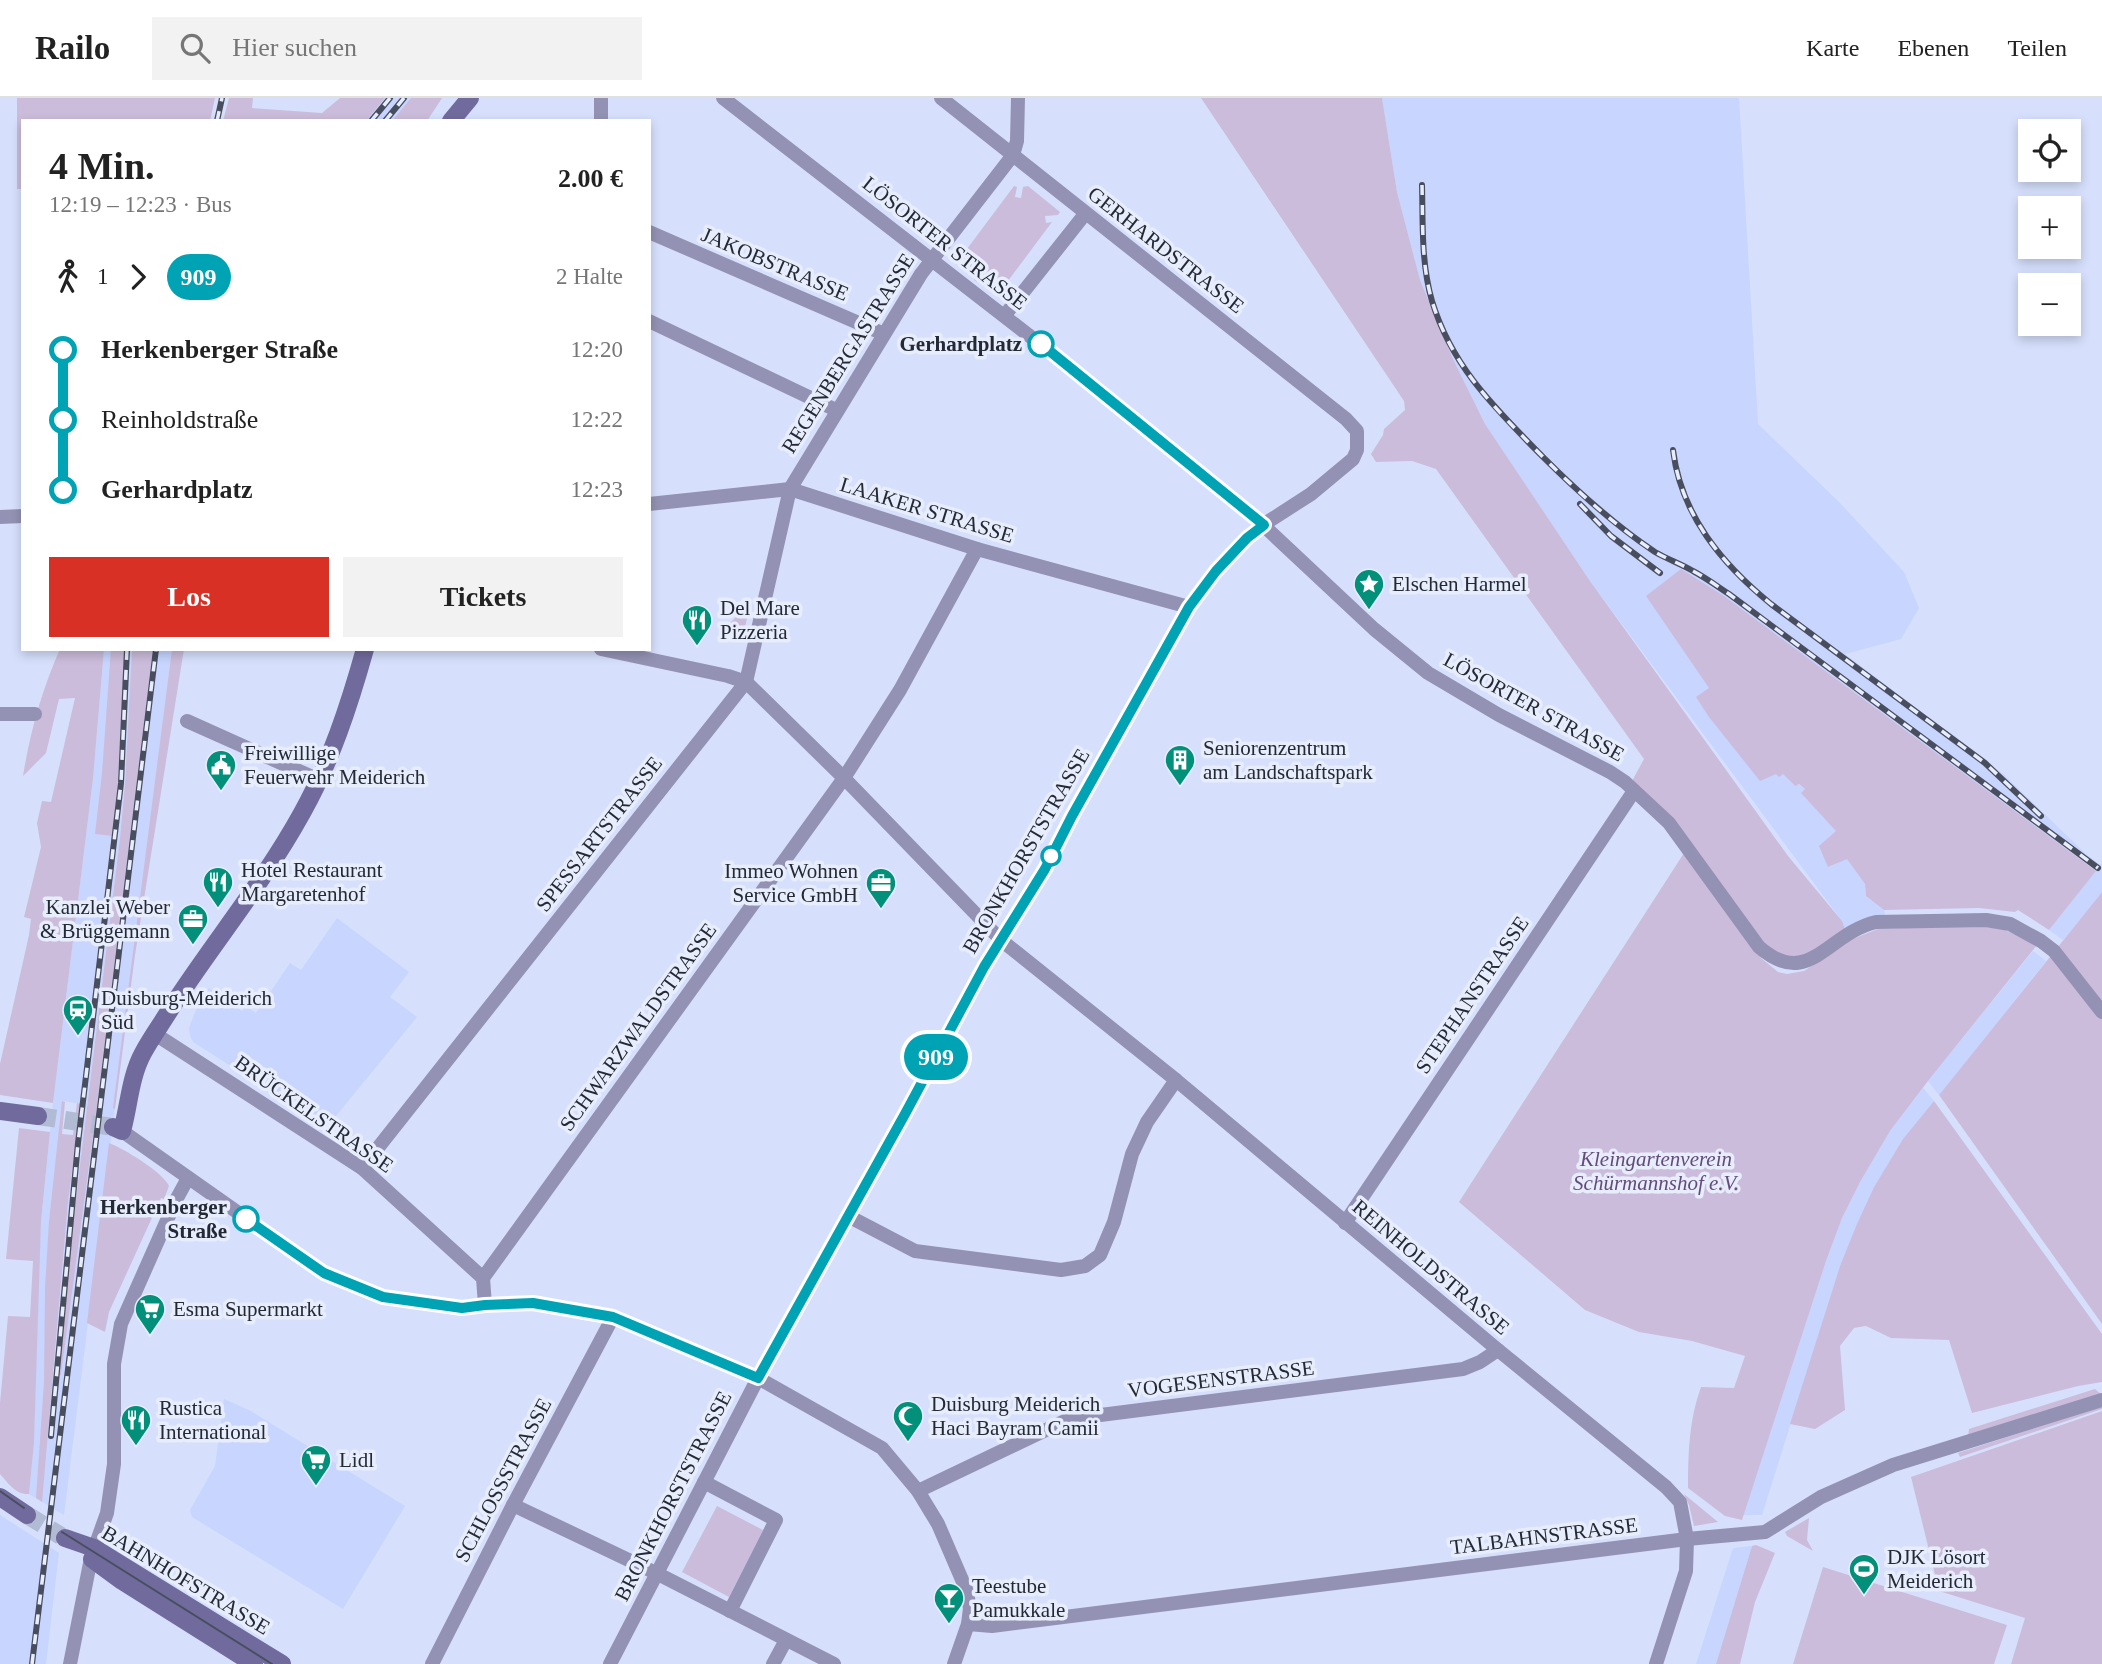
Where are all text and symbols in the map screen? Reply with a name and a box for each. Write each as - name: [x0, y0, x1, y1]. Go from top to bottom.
- search box: [152, 17, 642, 80]
- icon: search: [176, 29, 214, 67]
- text: Railo: [35, 30, 110, 66]
- text: Hier suchen: [232, 33, 357, 62]
- text: Karte: [1806, 35, 1859, 61]
- text: Ebenen: [1897, 35, 1969, 61]
- text: Teilen: [2007, 35, 2067, 61]
- map controls: [2018, 119, 2081, 336]
- button: locate: [2018, 119, 2081, 182]
- text: 4 Min.: [49, 145, 155, 187]
- text: 2.00 €: [558, 164, 623, 193]
- street label: LÖSORTER STRASSE: [858, 171, 1032, 315]
- street label: GERHARDSTRASSE: [1083, 182, 1249, 318]
- text: 12:19 – 12:23 · Bus: [49, 192, 232, 217]
- button: +: [2018, 196, 2081, 259]
- street label: JAKOBSTRASSE: [698, 222, 852, 306]
- street label: REGENBERGASTRASSE: [777, 249, 919, 457]
- icon: walk: [49, 258, 87, 296]
- icon: forward: [119, 258, 157, 296]
- text: 1: [97, 264, 109, 289]
- text: 909: [181, 264, 217, 290]
- text: 2 Halte: [556, 264, 623, 289]
- button: −: [2018, 273, 2081, 336]
- marker: Gerhardplatz: [1028, 331, 1054, 357]
- place label: Gerhardplatz: [900, 332, 1022, 356]
- text: Herkenberger Straße: [101, 335, 338, 364]
- text: 12:20: [571, 337, 623, 362]
- text: Reinholdstraße: [101, 405, 258, 434]
- text: 12:22: [571, 407, 623, 432]
- street label: LAAKER STRASSE: [837, 472, 1017, 548]
- text: Gerhardplatz: [101, 475, 253, 504]
- text: 12:23: [571, 477, 623, 502]
- button: Los: [49, 557, 329, 637]
- button: Tickets: [343, 557, 623, 637]
- place icon: Elschen Harmel: [1352, 567, 1386, 611]
- place label: Elschen Harmel: [1392, 572, 1527, 596]
- place label: Del Mare Pizzeria: [720, 596, 800, 644]
- restaurant icon: Del Mare Pizzeria: [680, 603, 714, 647]
- street label: LÖSORTER STRASSE: [1440, 647, 1628, 767]
- place label: Seniorenzentrum am Landschaftspark: [1203, 736, 1373, 784]
- place label: Freiwillige Feuerwehr Meiderich: [244, 741, 426, 789]
- building icon: Seniorenzentrum am Landschaftspark: [1163, 743, 1197, 787]
- street label: BRONKHORSTSTRASSE: [958, 744, 1094, 958]
- public building icon: Freiwillige Feuerwehr Meiderich: [204, 748, 238, 792]
- street label: SPESSARTSTRASSE: [531, 752, 667, 916]
- unlabelled marker: [1041, 846, 1061, 866]
- place label: Hotel Restaurant Margaretenhof: [241, 858, 383, 906]
- place label: Immeo Wohnen Service GmbH: [724, 859, 858, 907]
- restaurant icon: Hotel Restaurant Margaretenhof: [201, 865, 235, 909]
- office icon: Immeo Wohnen Service GmbH: [864, 866, 898, 910]
- place label: Kanzlei Weber & Brüggemann: [40, 895, 170, 943]
- office icon: Kanzlei Weber & Brüggemann: [176, 902, 210, 946]
- street label: STEPHANSTRASSE: [1410, 912, 1534, 1078]
- street label: SCHWARZWALDSTRASSE: [555, 918, 721, 1136]
- place label: Duisburg-Meiderich Süd: [101, 986, 273, 1034]
- station icon: Duisburg-Meiderich Süd: [61, 993, 95, 1037]
- line badge: 909: [896, 1034, 976, 1080]
- text: 909: [918, 1044, 954, 1070]
- street label: BRÜCKELSTRASSE: [230, 1050, 398, 1178]
- park label: Kleingartenverein Schürmannshof e.V.: [1573, 1147, 1739, 1195]
- street label: REINHOLDSTRASSE: [1348, 1194, 1514, 1340]
- place label: Herkenberger Straße: [100, 1195, 227, 1243]
- marker: Herkenberger Straße: [233, 1206, 259, 1232]
- supermarket icon: Esma Supermarkt: [133, 1292, 167, 1336]
- place label: Esma Supermarkt: [173, 1297, 323, 1321]
- street label: VOGESENSTRASSE: [1126, 1356, 1316, 1402]
- street label: BRONKHORSTSTRASSE: [610, 1387, 736, 1605]
- place label: Duisburg Meiderich Haci Bayram Camii: [931, 1392, 1101, 1440]
- street label: SCHLOSSSTRASSE: [450, 1394, 556, 1566]
- place label: Rustica International: [159, 1396, 266, 1444]
- mosque icon: Duisburg Meiderich Haci Bayram Camii: [891, 1399, 925, 1443]
- restaurant icon: Rustica International: [119, 1403, 153, 1447]
- supermarket icon: Lidl: [299, 1443, 333, 1487]
- place label: Lidl: [339, 1448, 374, 1472]
- street label: TALBAHNSTRASSE: [1449, 1513, 1639, 1559]
- street label: BAHNHOFSTRASSE: [98, 1520, 274, 1640]
- place label: DJK Lösort Meiderich: [1887, 1545, 1986, 1593]
- sports icon: DJK Lösort Meiderich: [1847, 1552, 1881, 1596]
- place label: Teestube Pamukkale: [972, 1574, 1065, 1622]
- bar icon: Teestube Pamukkale: [932, 1581, 966, 1625]

